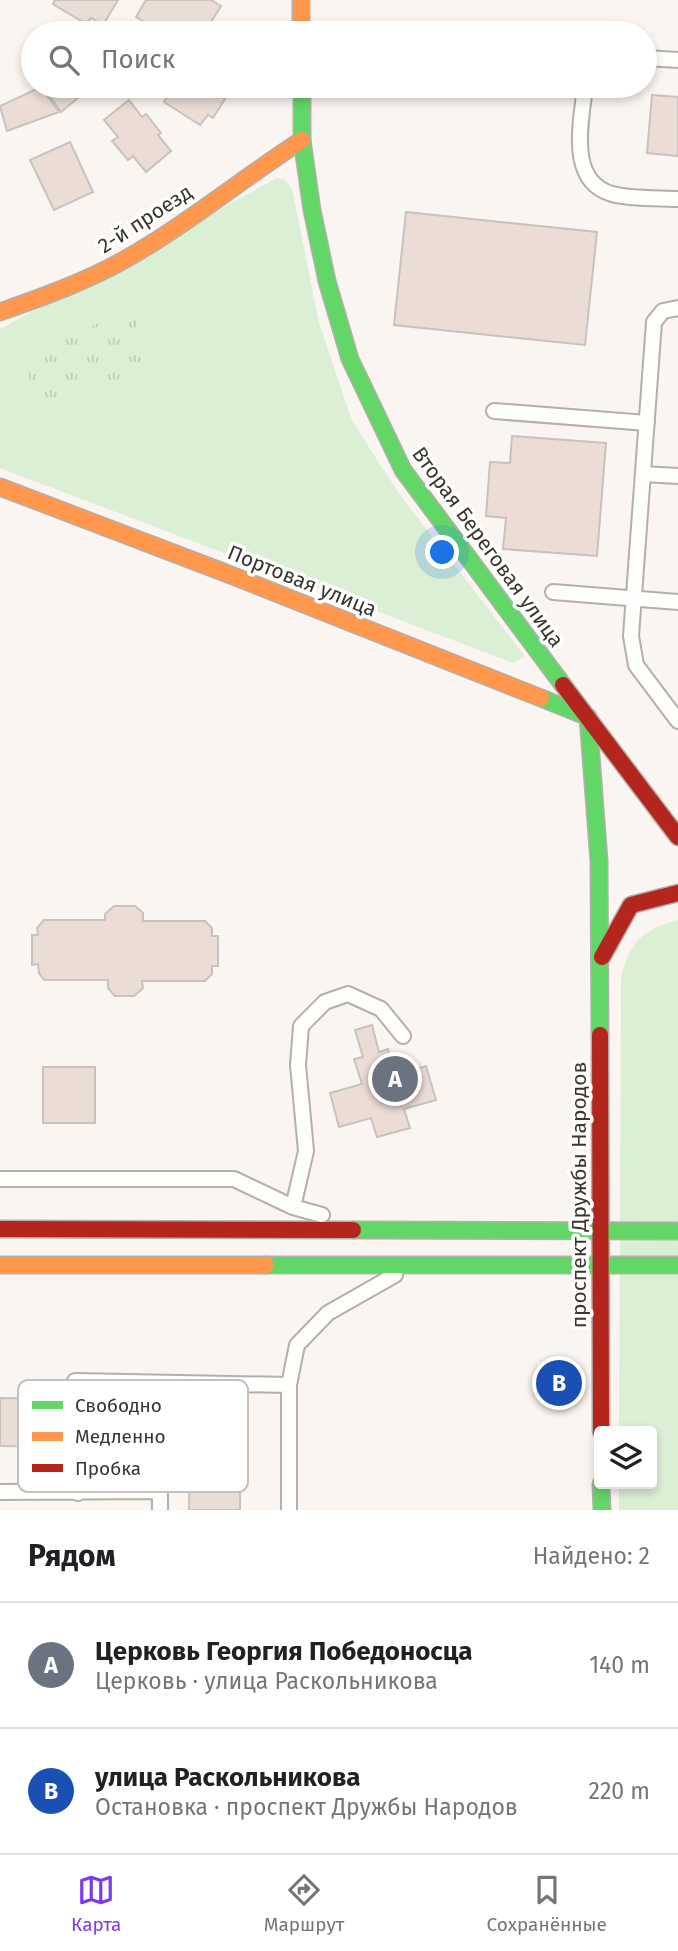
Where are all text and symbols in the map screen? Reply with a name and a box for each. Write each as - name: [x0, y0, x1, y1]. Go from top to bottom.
- search box: [21, 21, 657, 98]
- icon: search: [45, 41, 83, 79]
- text: Поиск: [101, 44, 175, 75]
- street label: 2-й проезд: [93, 179, 197, 259]
- street label: Вторая Береговая улица: [407, 442, 569, 652]
- your location: [425, 535, 459, 569]
- street label: Портовая улица: [224, 539, 380, 623]
- pin: A: [372, 1053, 418, 1105]
- street label: проспект Дружбы Народов: [566, 1062, 592, 1328]
- pin: B: [536, 1357, 582, 1409]
- legend: [18, 1380, 248, 1492]
- text: Свободно: [75, 1394, 162, 1417]
- text: Медленно: [75, 1425, 166, 1448]
- map controls: [594, 1426, 657, 1489]
- button: layers: [594, 1426, 657, 1489]
- text: Пробка: [75, 1457, 141, 1480]
- text: Рядом: [28, 1538, 116, 1574]
- text: Найдено: 2: [533, 1542, 650, 1570]
- text: Церковь Георгия Победоносца: [95, 1636, 473, 1667]
- text: A: [44, 1651, 58, 1679]
- text: 140 m: [589, 1651, 650, 1679]
- text: Церковь · улица Раскольникова: [95, 1667, 438, 1695]
- text: улица Раскольникова: [95, 1762, 360, 1793]
- text: B: [44, 1777, 58, 1805]
- text: 220 m: [589, 1777, 650, 1805]
- text: Остановка · проспект Дружбы Народов: [95, 1793, 518, 1821]
- tab: Карта: [71, 1871, 121, 1936]
- tab: Маршрут: [264, 1871, 344, 1936]
- tab: Сохранённые: [487, 1871, 607, 1936]

